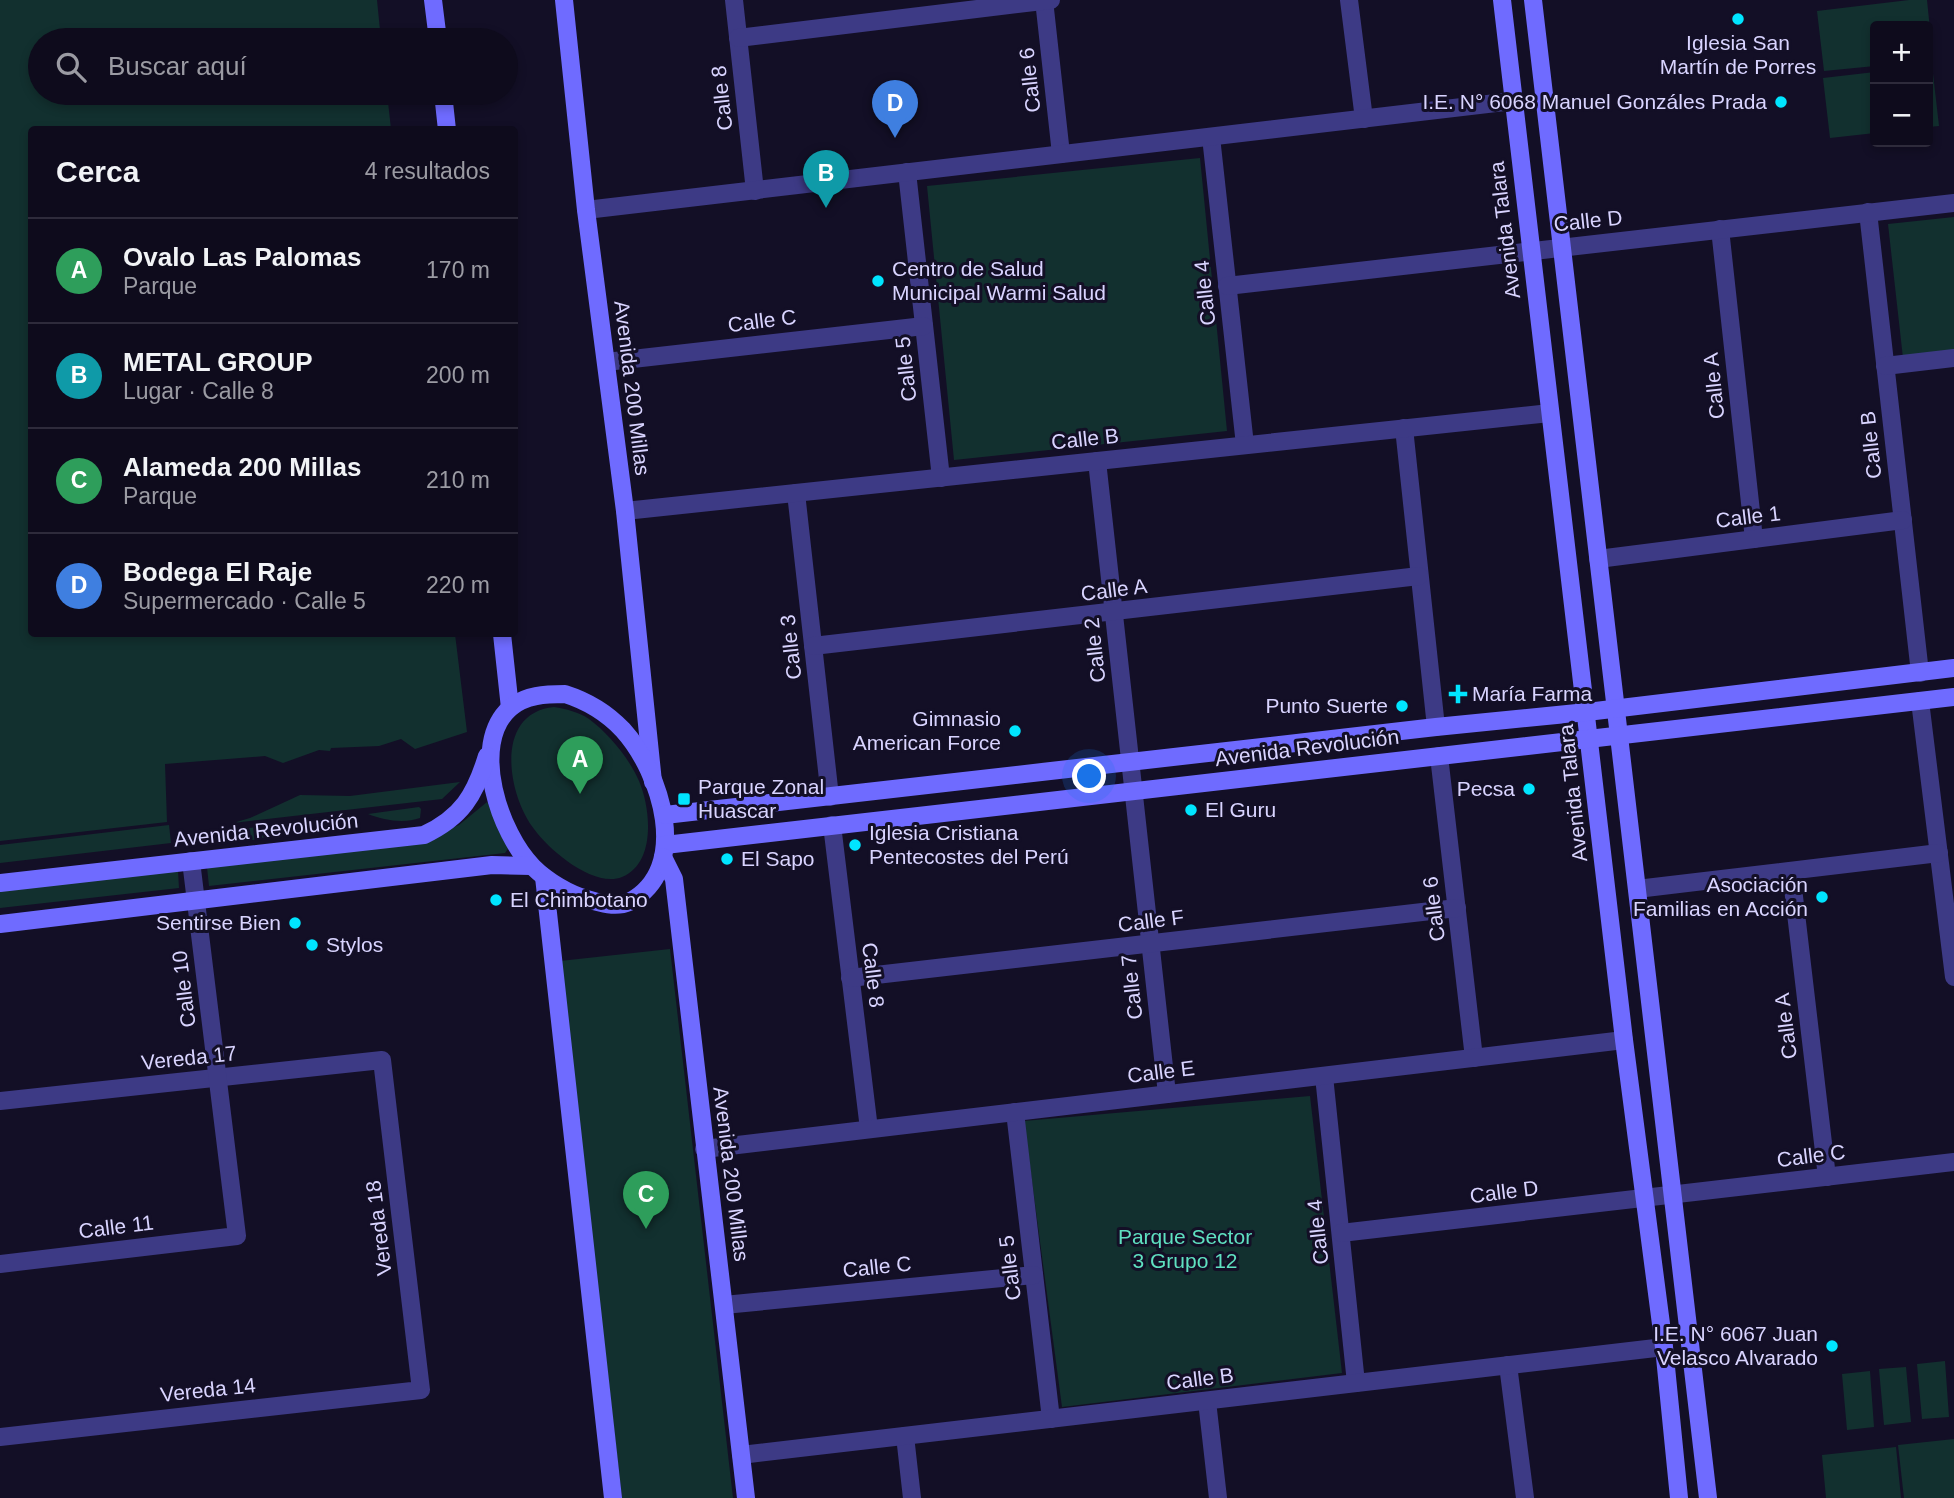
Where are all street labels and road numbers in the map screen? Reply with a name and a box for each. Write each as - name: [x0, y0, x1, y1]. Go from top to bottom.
- street label: Calle 6: [1015, 46, 1044, 114]
- street label: Calle 8: [707, 64, 736, 132]
- street label: Avenida Talara: [1485, 160, 1524, 300]
- street label: Calle D: [1553, 205, 1623, 236]
- street label: Calle 4: [1190, 259, 1219, 327]
- street label: Avenida 200 Millas: [610, 299, 655, 477]
- street label: Calle C: [726, 305, 798, 336]
- street label: Calle 5: [891, 335, 920, 403]
- street label: Calle A: [1699, 352, 1728, 420]
- street label: Calle B: [1856, 410, 1885, 480]
- street label: Calle B: [1050, 424, 1120, 453]
- street label: Calle 1: [1714, 501, 1782, 532]
- street label: Calle A: [1080, 574, 1148, 605]
- street label: Calle 3: [776, 613, 805, 681]
- street label: Calle 2: [1080, 616, 1109, 684]
- street label: Avenida Talara: [1554, 723, 1591, 863]
- street label: Avenida Revolución: [1214, 725, 1400, 770]
- street label: Avenida Revolución: [173, 808, 359, 851]
- street label: Calle 6: [1418, 875, 1449, 943]
- street label: Calle F: [1117, 905, 1185, 936]
- street label: Calle 8: [858, 941, 889, 1009]
- street label: Calle 10: [167, 949, 200, 1029]
- street label: Calle 7: [1117, 953, 1146, 1021]
- street label: Calle A: [1770, 992, 1801, 1060]
- street label: Vereda 17: [140, 1041, 238, 1074]
- street label: Calle E: [1126, 1056, 1196, 1087]
- street label: Avenida 200 Millas: [709, 1085, 754, 1263]
- street label: Calle C: [1775, 1140, 1847, 1171]
- street label: Calle D: [1468, 1176, 1540, 1207]
- street label: Vereda 18: [361, 1179, 396, 1277]
- street label: Calle 4: [1303, 1198, 1332, 1266]
- street label: Calle 11: [77, 1210, 155, 1243]
- street label: Calle 5: [994, 1234, 1025, 1302]
- street label: Calle C: [842, 1251, 912, 1282]
- street label: Calle B: [1165, 1363, 1235, 1394]
- street label: Vereda 14: [159, 1373, 257, 1406]

